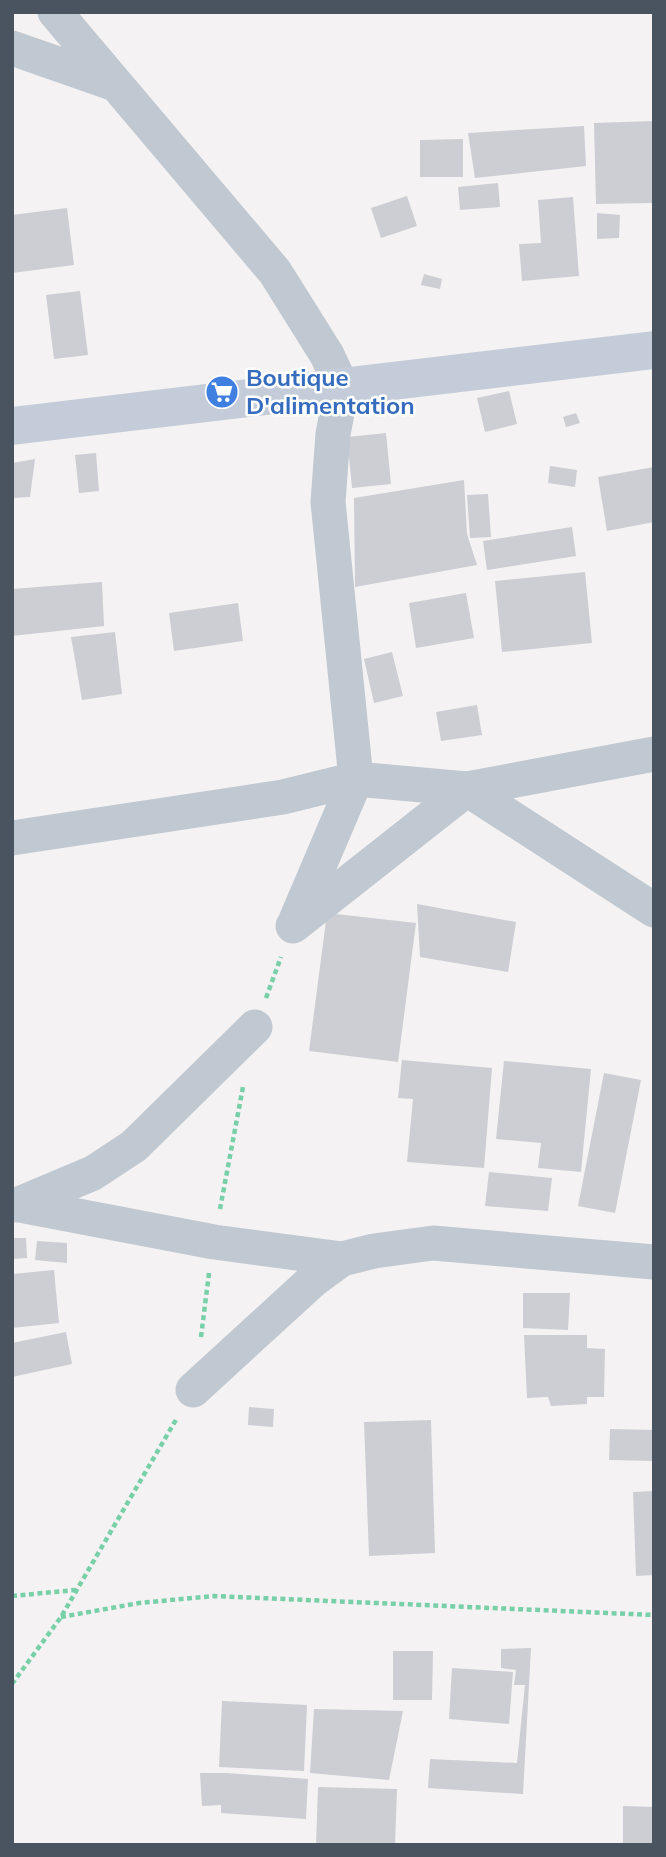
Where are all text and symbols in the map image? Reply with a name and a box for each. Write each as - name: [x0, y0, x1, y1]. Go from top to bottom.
- place label: Boutique D'alimentation: [246, 362, 415, 420]
- supermarket icon: Boutique D'alimentation: [203, 373, 241, 411]

